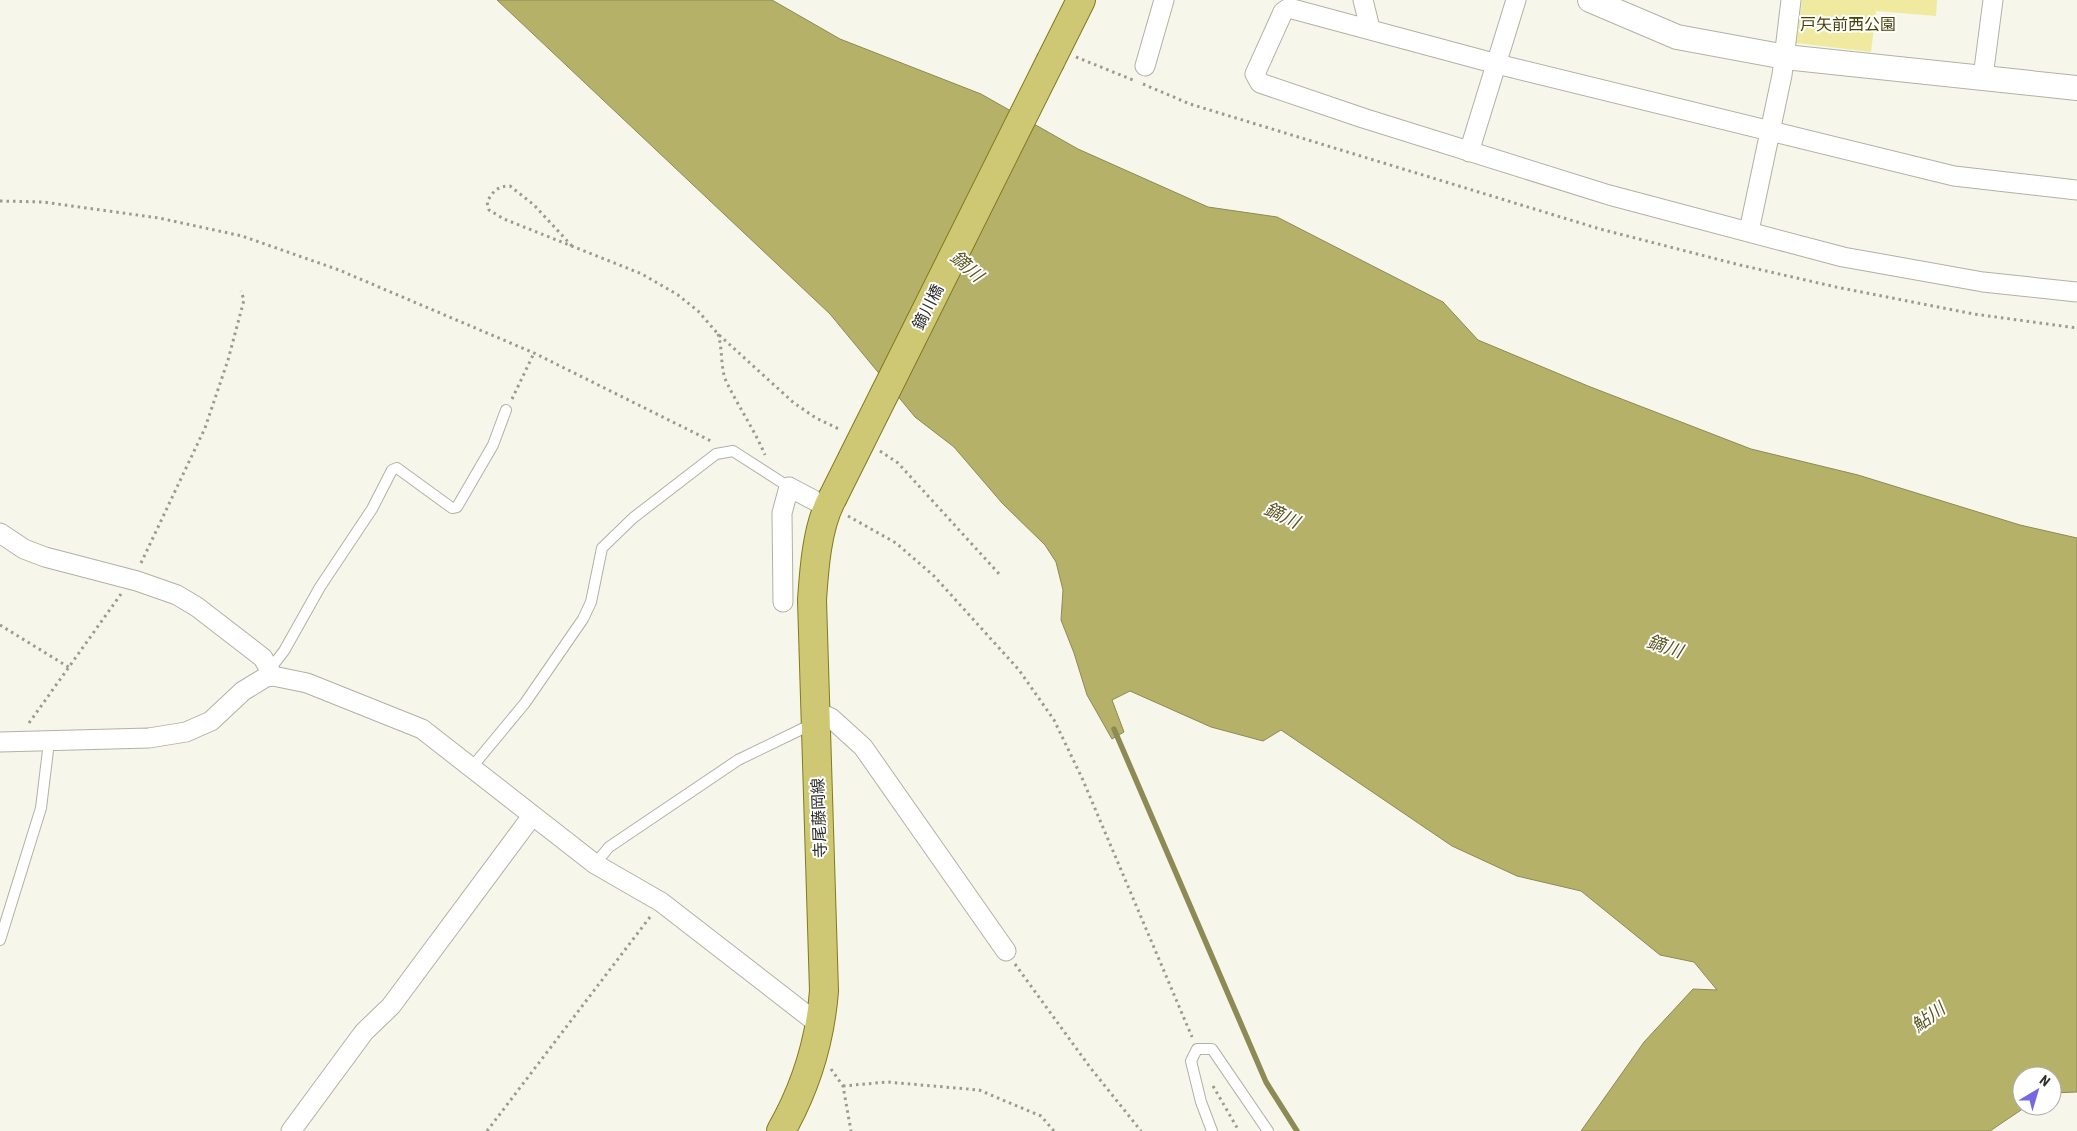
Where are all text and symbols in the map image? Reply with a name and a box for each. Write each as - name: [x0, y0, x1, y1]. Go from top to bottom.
- park label: 戸矢前西公園: [1800, 15, 1896, 34]
- water label: 鏑川: [947, 246, 989, 287]
- street label: 鏑川橋: [909, 281, 947, 333]
- water label: 鏑川: [1261, 498, 1305, 533]
- water label: 鏑川: [1645, 630, 1687, 662]
- street label: 寺尾藤岡線: [808, 778, 830, 858]
- water label: 鮎川: [1907, 997, 1950, 1036]
- north arrow: [2012, 1066, 2062, 1116]
- text: N: [2037, 1072, 2053, 1090]

